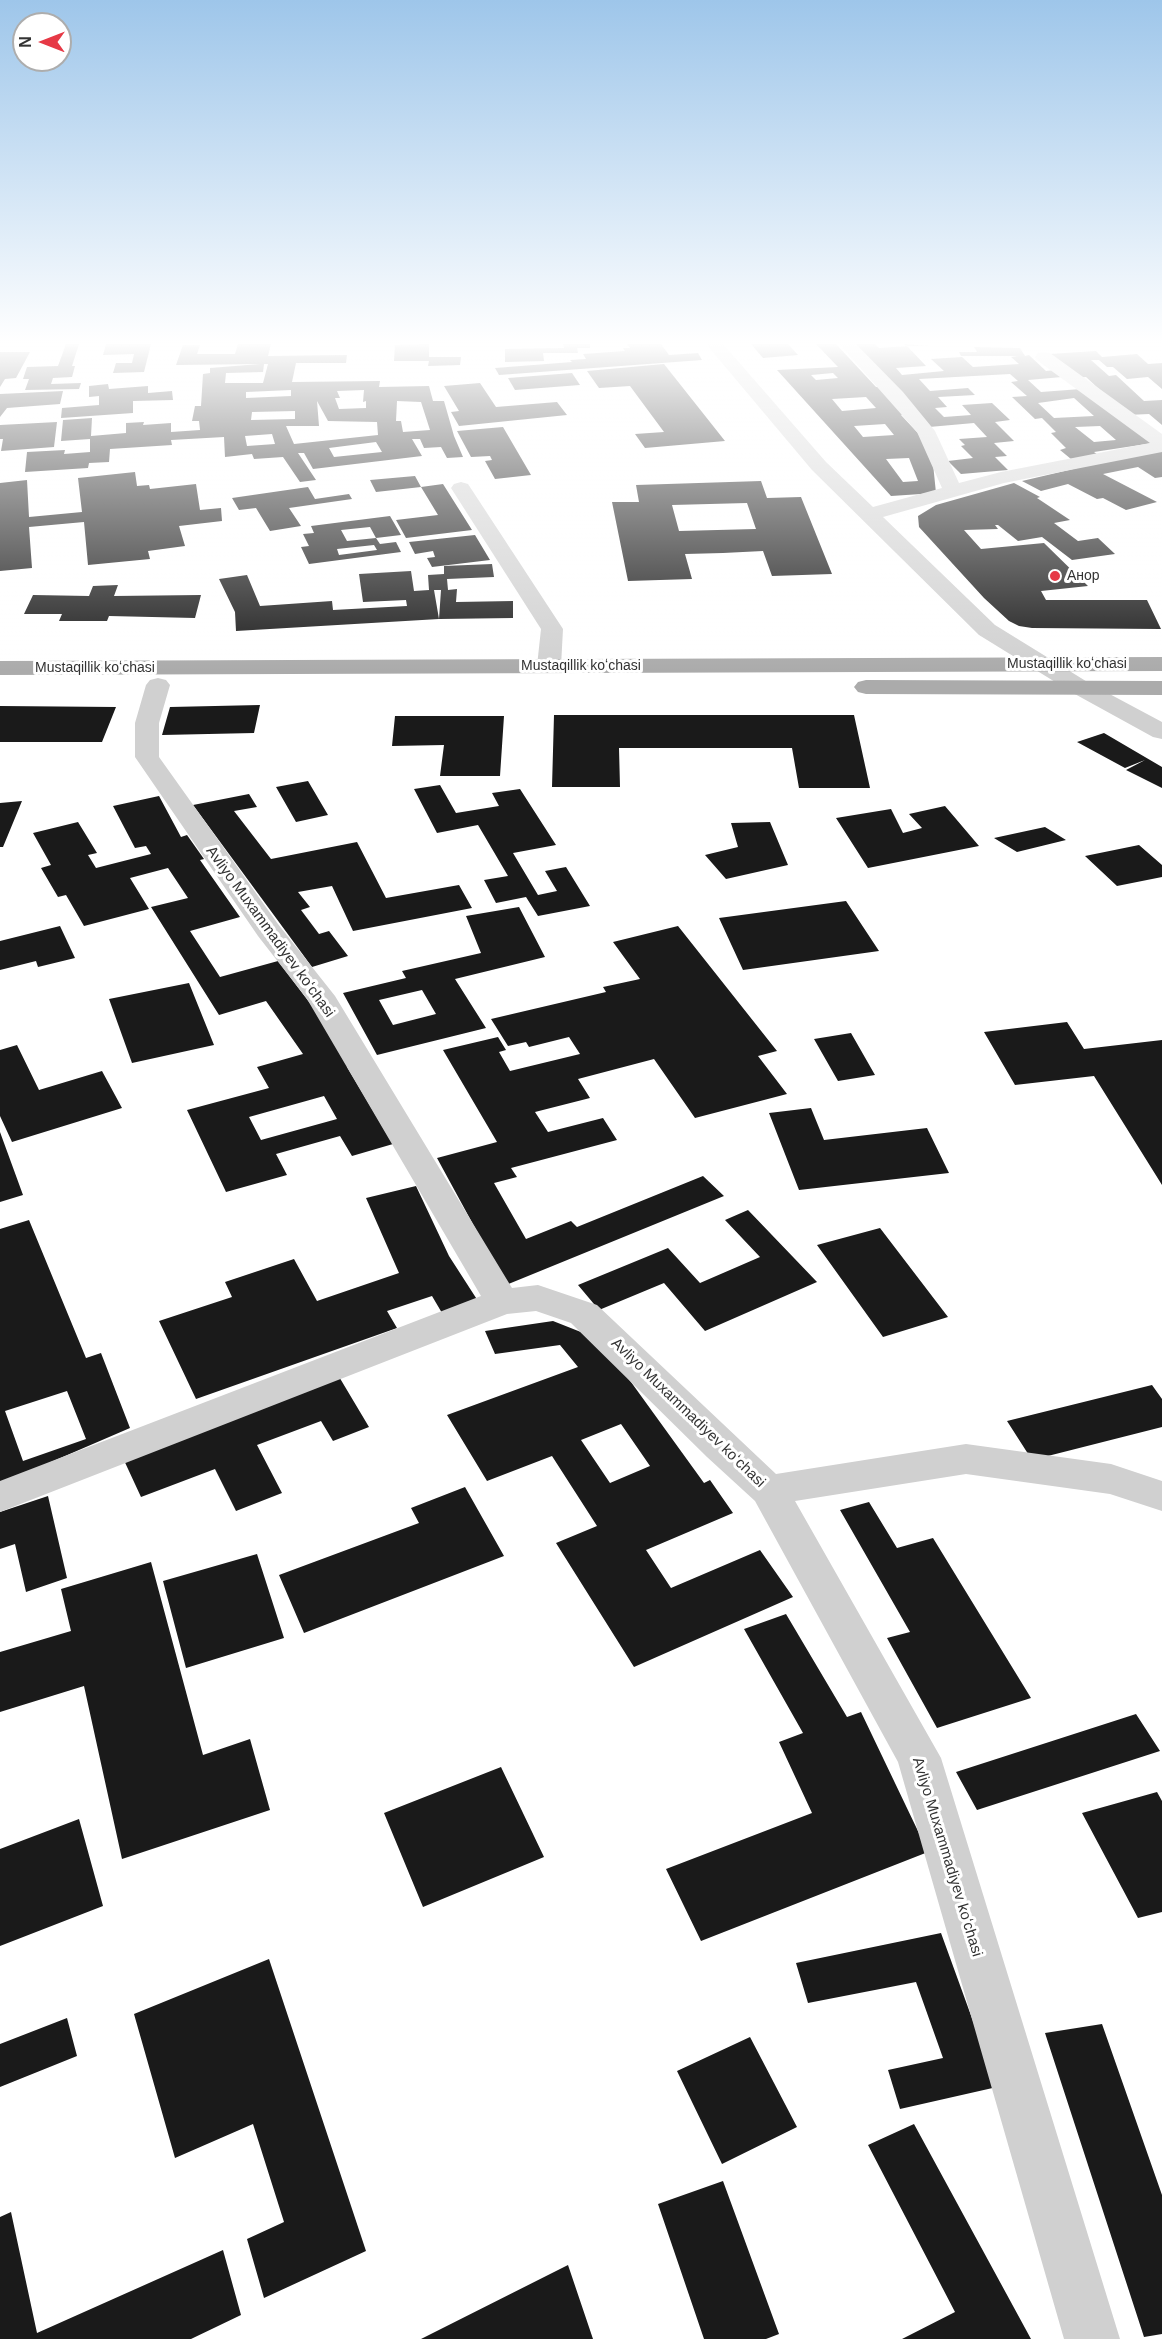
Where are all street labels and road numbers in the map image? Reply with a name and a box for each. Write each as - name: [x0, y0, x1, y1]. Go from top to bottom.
- street label: Mustaqillik koʻchasi: [1007, 656, 1127, 672]
- street label: Mustaqillik koʻchasi: [521, 658, 641, 674]
- street label: Mustaqillik koʻchasi: [35, 660, 155, 676]
- street label: Avliyo Muxammadiyev koʻchasi: [202, 843, 338, 1021]
- street label: Avliyo Muxammadiyev koʻchasi: [607, 1335, 769, 1491]
- street label: Avliyo Muxammadiyev koʻchasi: [908, 1755, 986, 1959]

